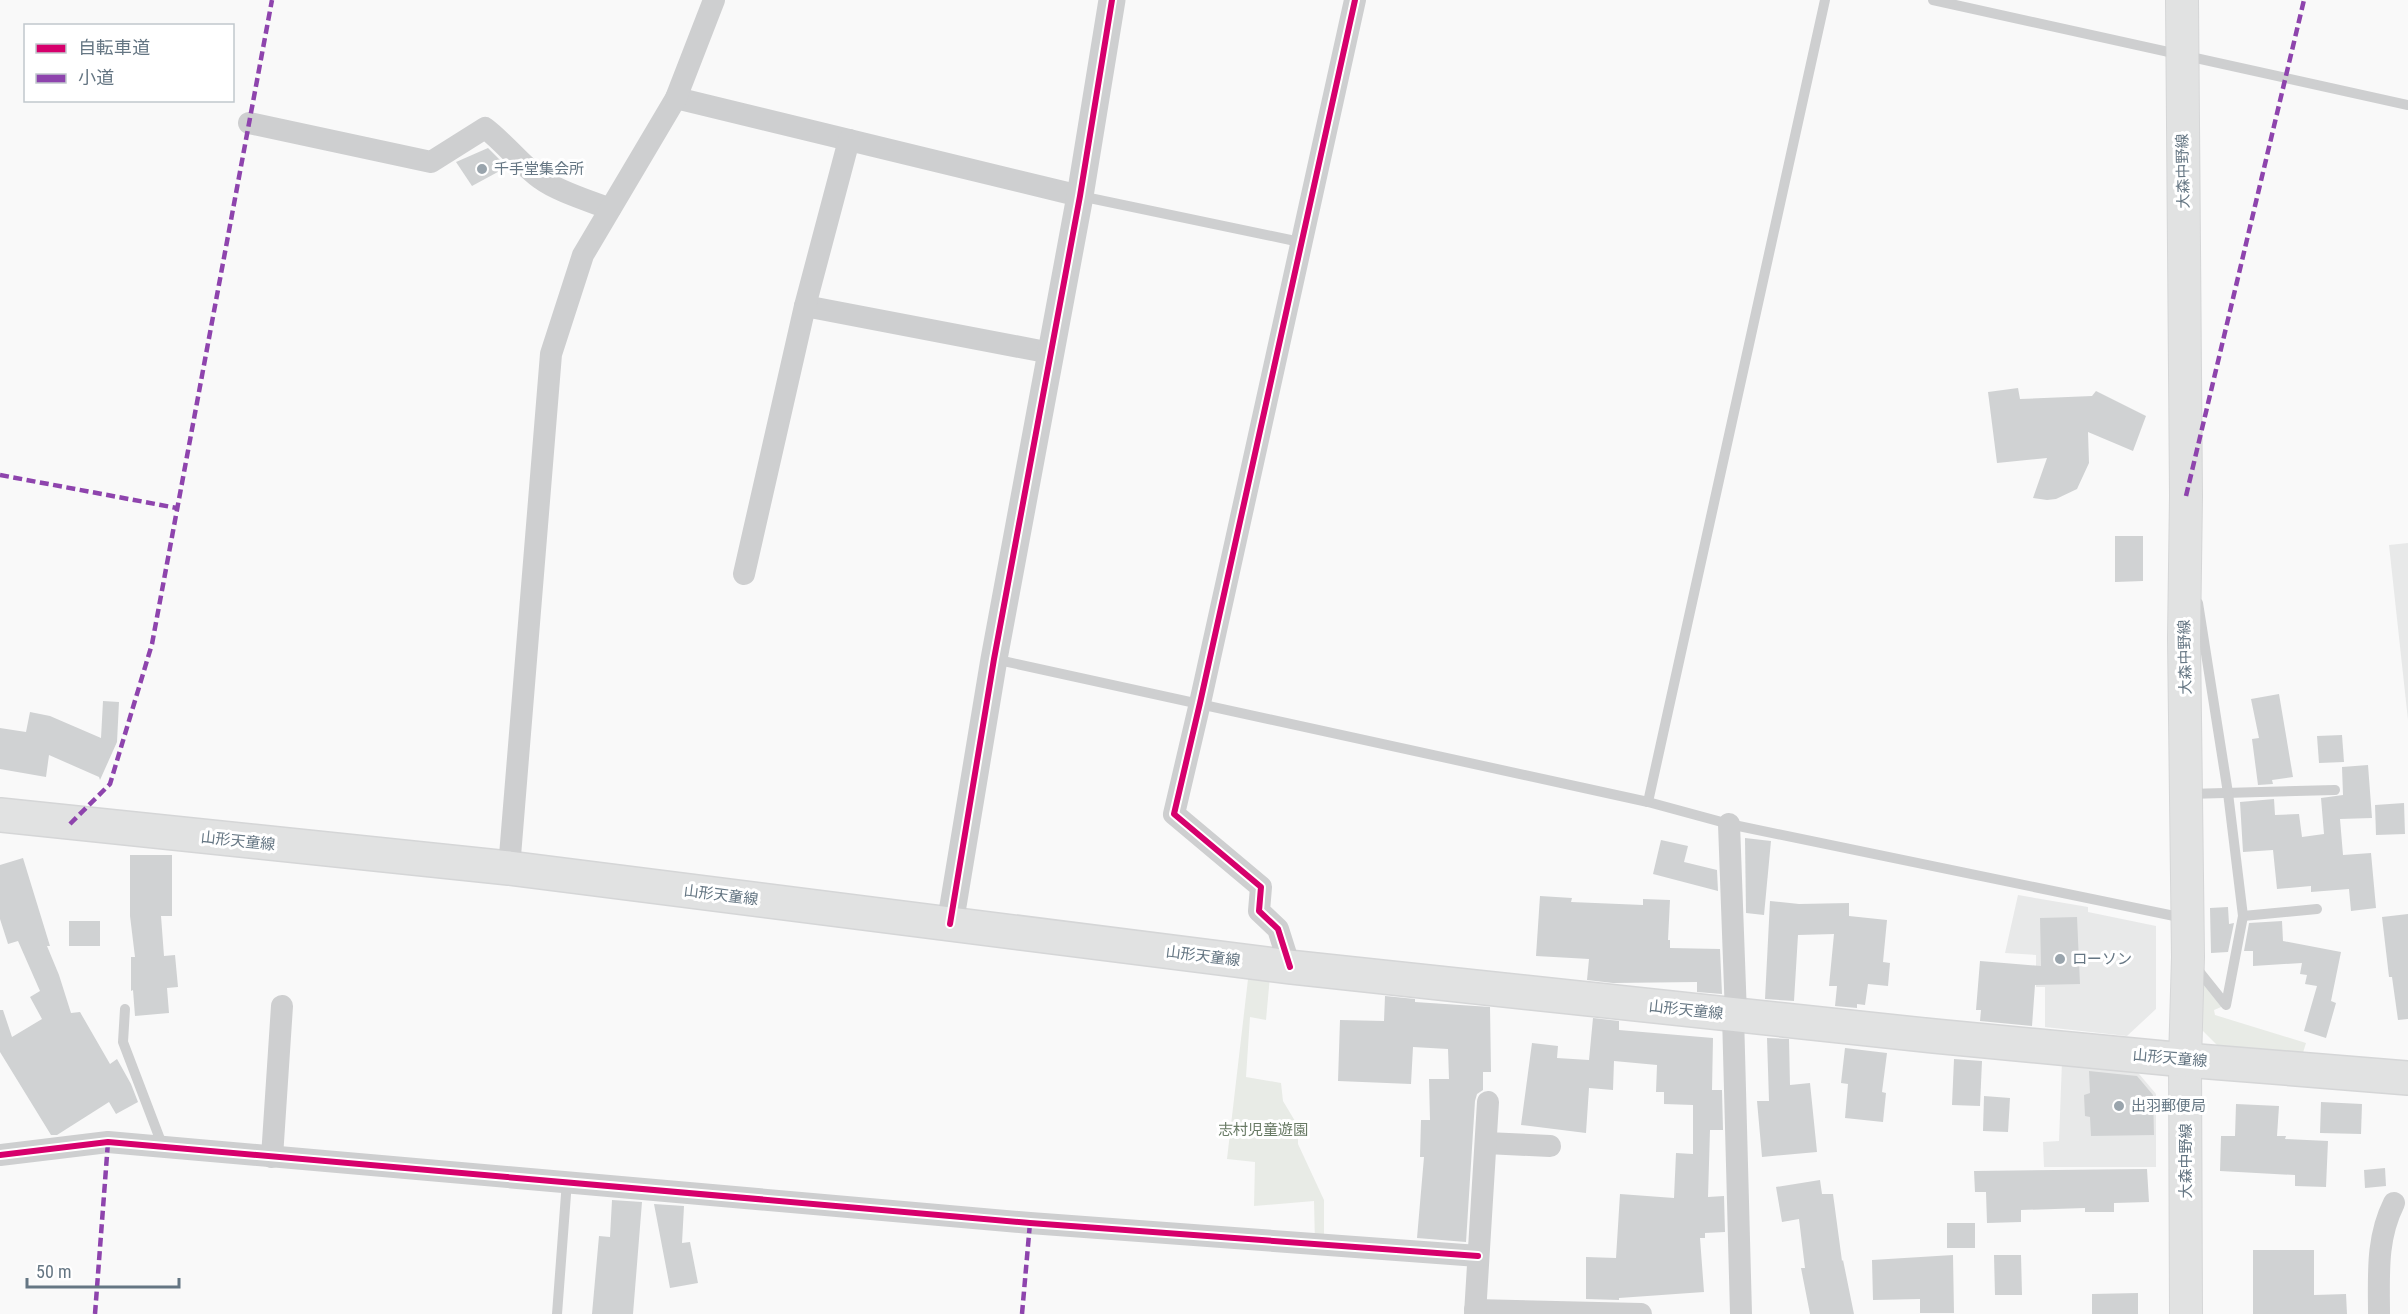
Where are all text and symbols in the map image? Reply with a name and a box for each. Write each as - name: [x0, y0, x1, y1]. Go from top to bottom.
- legend: [24, 24, 234, 102]
- text: 自転車道: [78, 37, 150, 58]
- text: 小道: [78, 67, 114, 88]
- street label: 大森中野線: [2173, 133, 2193, 209]
- place label: 千手堂集会所: [494, 160, 584, 178]
- marker: 千手堂集会所: [475, 162, 489, 176]
- street label: 大森中野線: [2175, 619, 2195, 695]
- street label: 山形天童線: [200, 828, 276, 854]
- street label: 山形天童線: [683, 881, 759, 909]
- street label: 山形天童線: [1165, 942, 1241, 970]
- place label: ローソン: [2072, 950, 2132, 968]
- marker: ローソン: [2053, 952, 2067, 966]
- street label: 山形天童線: [1648, 997, 1724, 1023]
- street label: 山形天童線: [2132, 1046, 2208, 1070]
- place label: 出羽郵便局: [2131, 1097, 2206, 1115]
- marker: 出羽郵便局: [2112, 1099, 2126, 1113]
- park label: 志村児童遊園: [1218, 1121, 1308, 1139]
- street label: 大森中野線: [2177, 1123, 2195, 1199]
- scale bar: [27, 1251, 178, 1289]
- text: 50 m: [36, 1261, 71, 1282]

